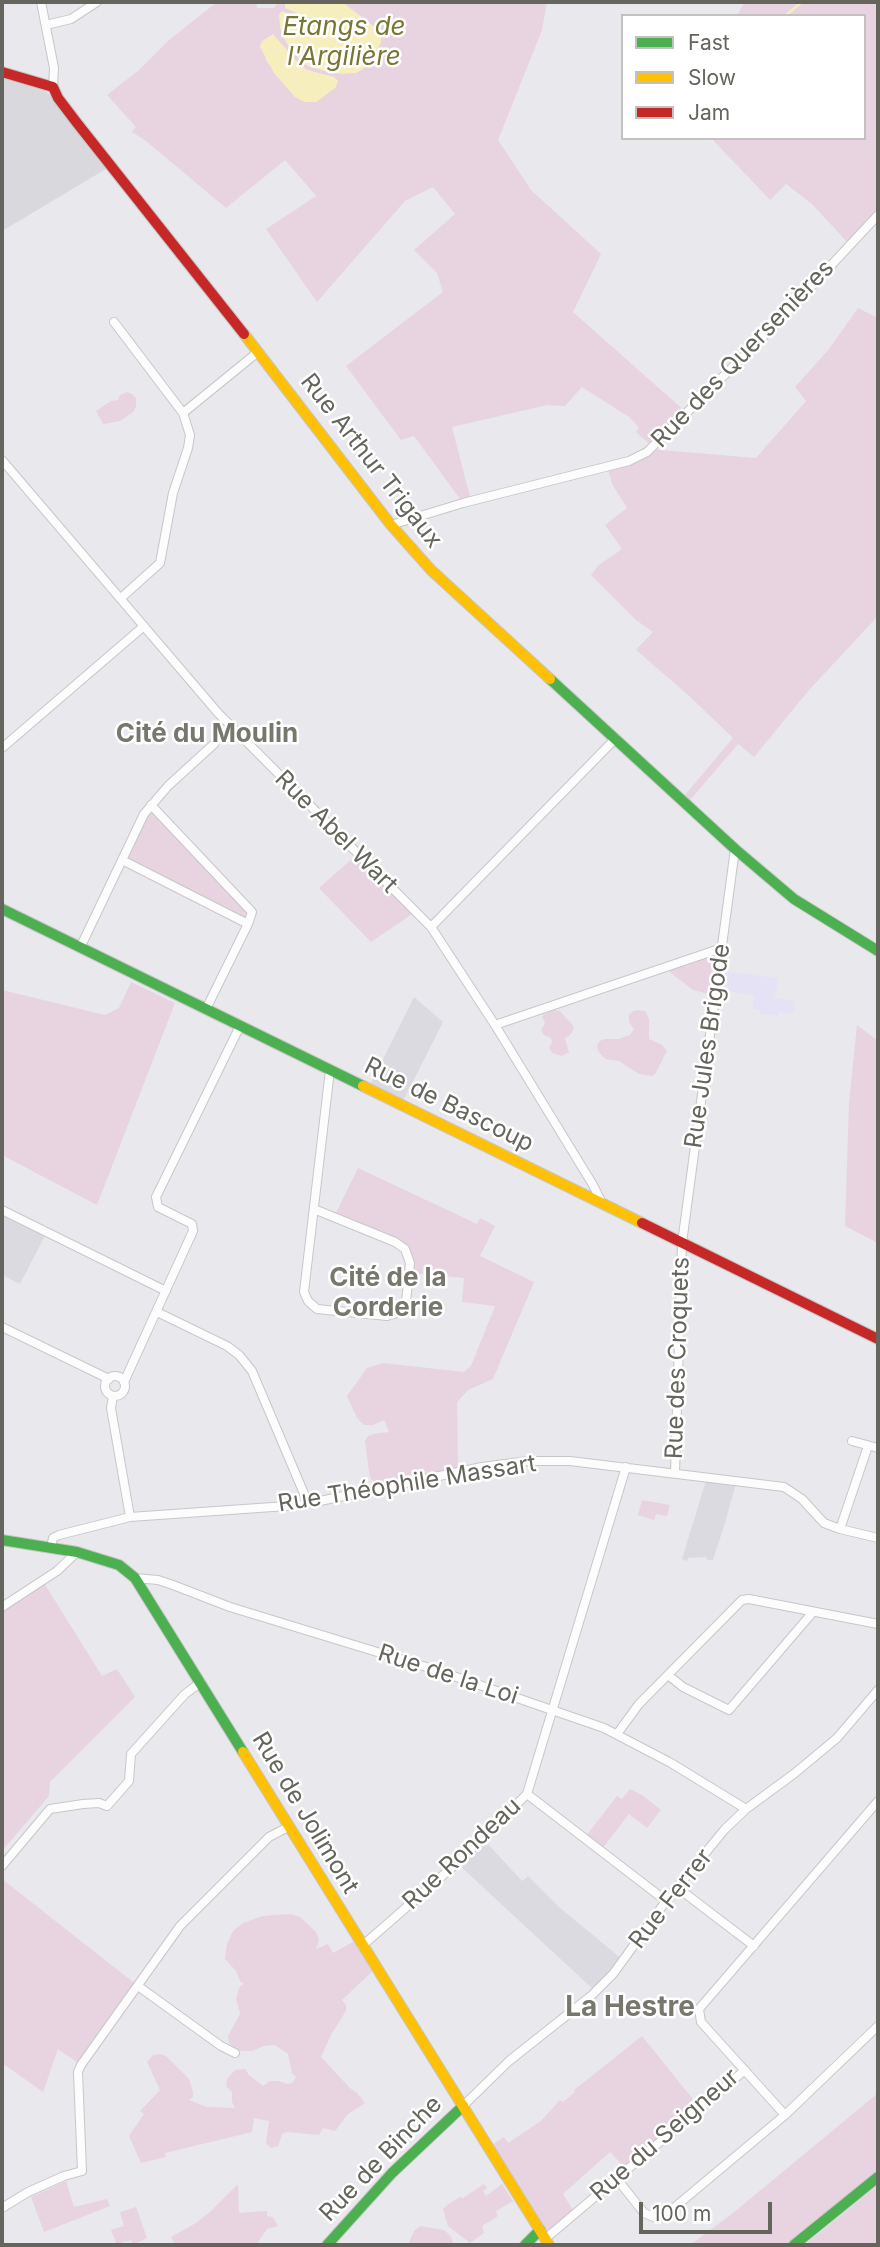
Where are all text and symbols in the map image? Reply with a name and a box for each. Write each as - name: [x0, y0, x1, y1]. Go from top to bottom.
- water label: Etangs de l'Argilière: [282, 11, 406, 72]
- legend: [621, 14, 866, 140]
- text: Fast: [688, 30, 730, 55]
- text: Slow: [688, 65, 736, 90]
- text: Jam: [688, 100, 730, 125]
- street label: Rue des Quersenières: [646, 254, 840, 454]
- street label: Rue Arthur Trigaux: [294, 368, 448, 554]
- district label: Cité du Moulin: [116, 718, 298, 750]
- street label: Rue Abel Wart: [269, 765, 403, 899]
- street label: Rue Jules Brigode: [679, 942, 737, 1150]
- street label: Rue de Bascoup: [360, 1052, 538, 1158]
- street label: Rue des Croquets: [660, 1256, 696, 1460]
- district label: Cité de la Corderie: [329, 1262, 447, 1324]
- street label: Rue Théophile Massart: [276, 1449, 538, 1519]
- street label: Rue de la Loi: [374, 1639, 522, 1711]
- street label: Rue de Jolimont: [246, 1727, 364, 1899]
- street label: Rue Rondeau: [397, 1792, 527, 1916]
- street label: Rue Ferrer: [623, 1843, 719, 1955]
- district label: La Hestre: [565, 1991, 695, 2025]
- street label: Rue du Seigneur: [585, 2063, 745, 2207]
- street label: Rue de Binche: [314, 2090, 448, 2228]
- scale bar: [642, 2188, 775, 2232]
- text: 100 m: [652, 2201, 711, 2226]

